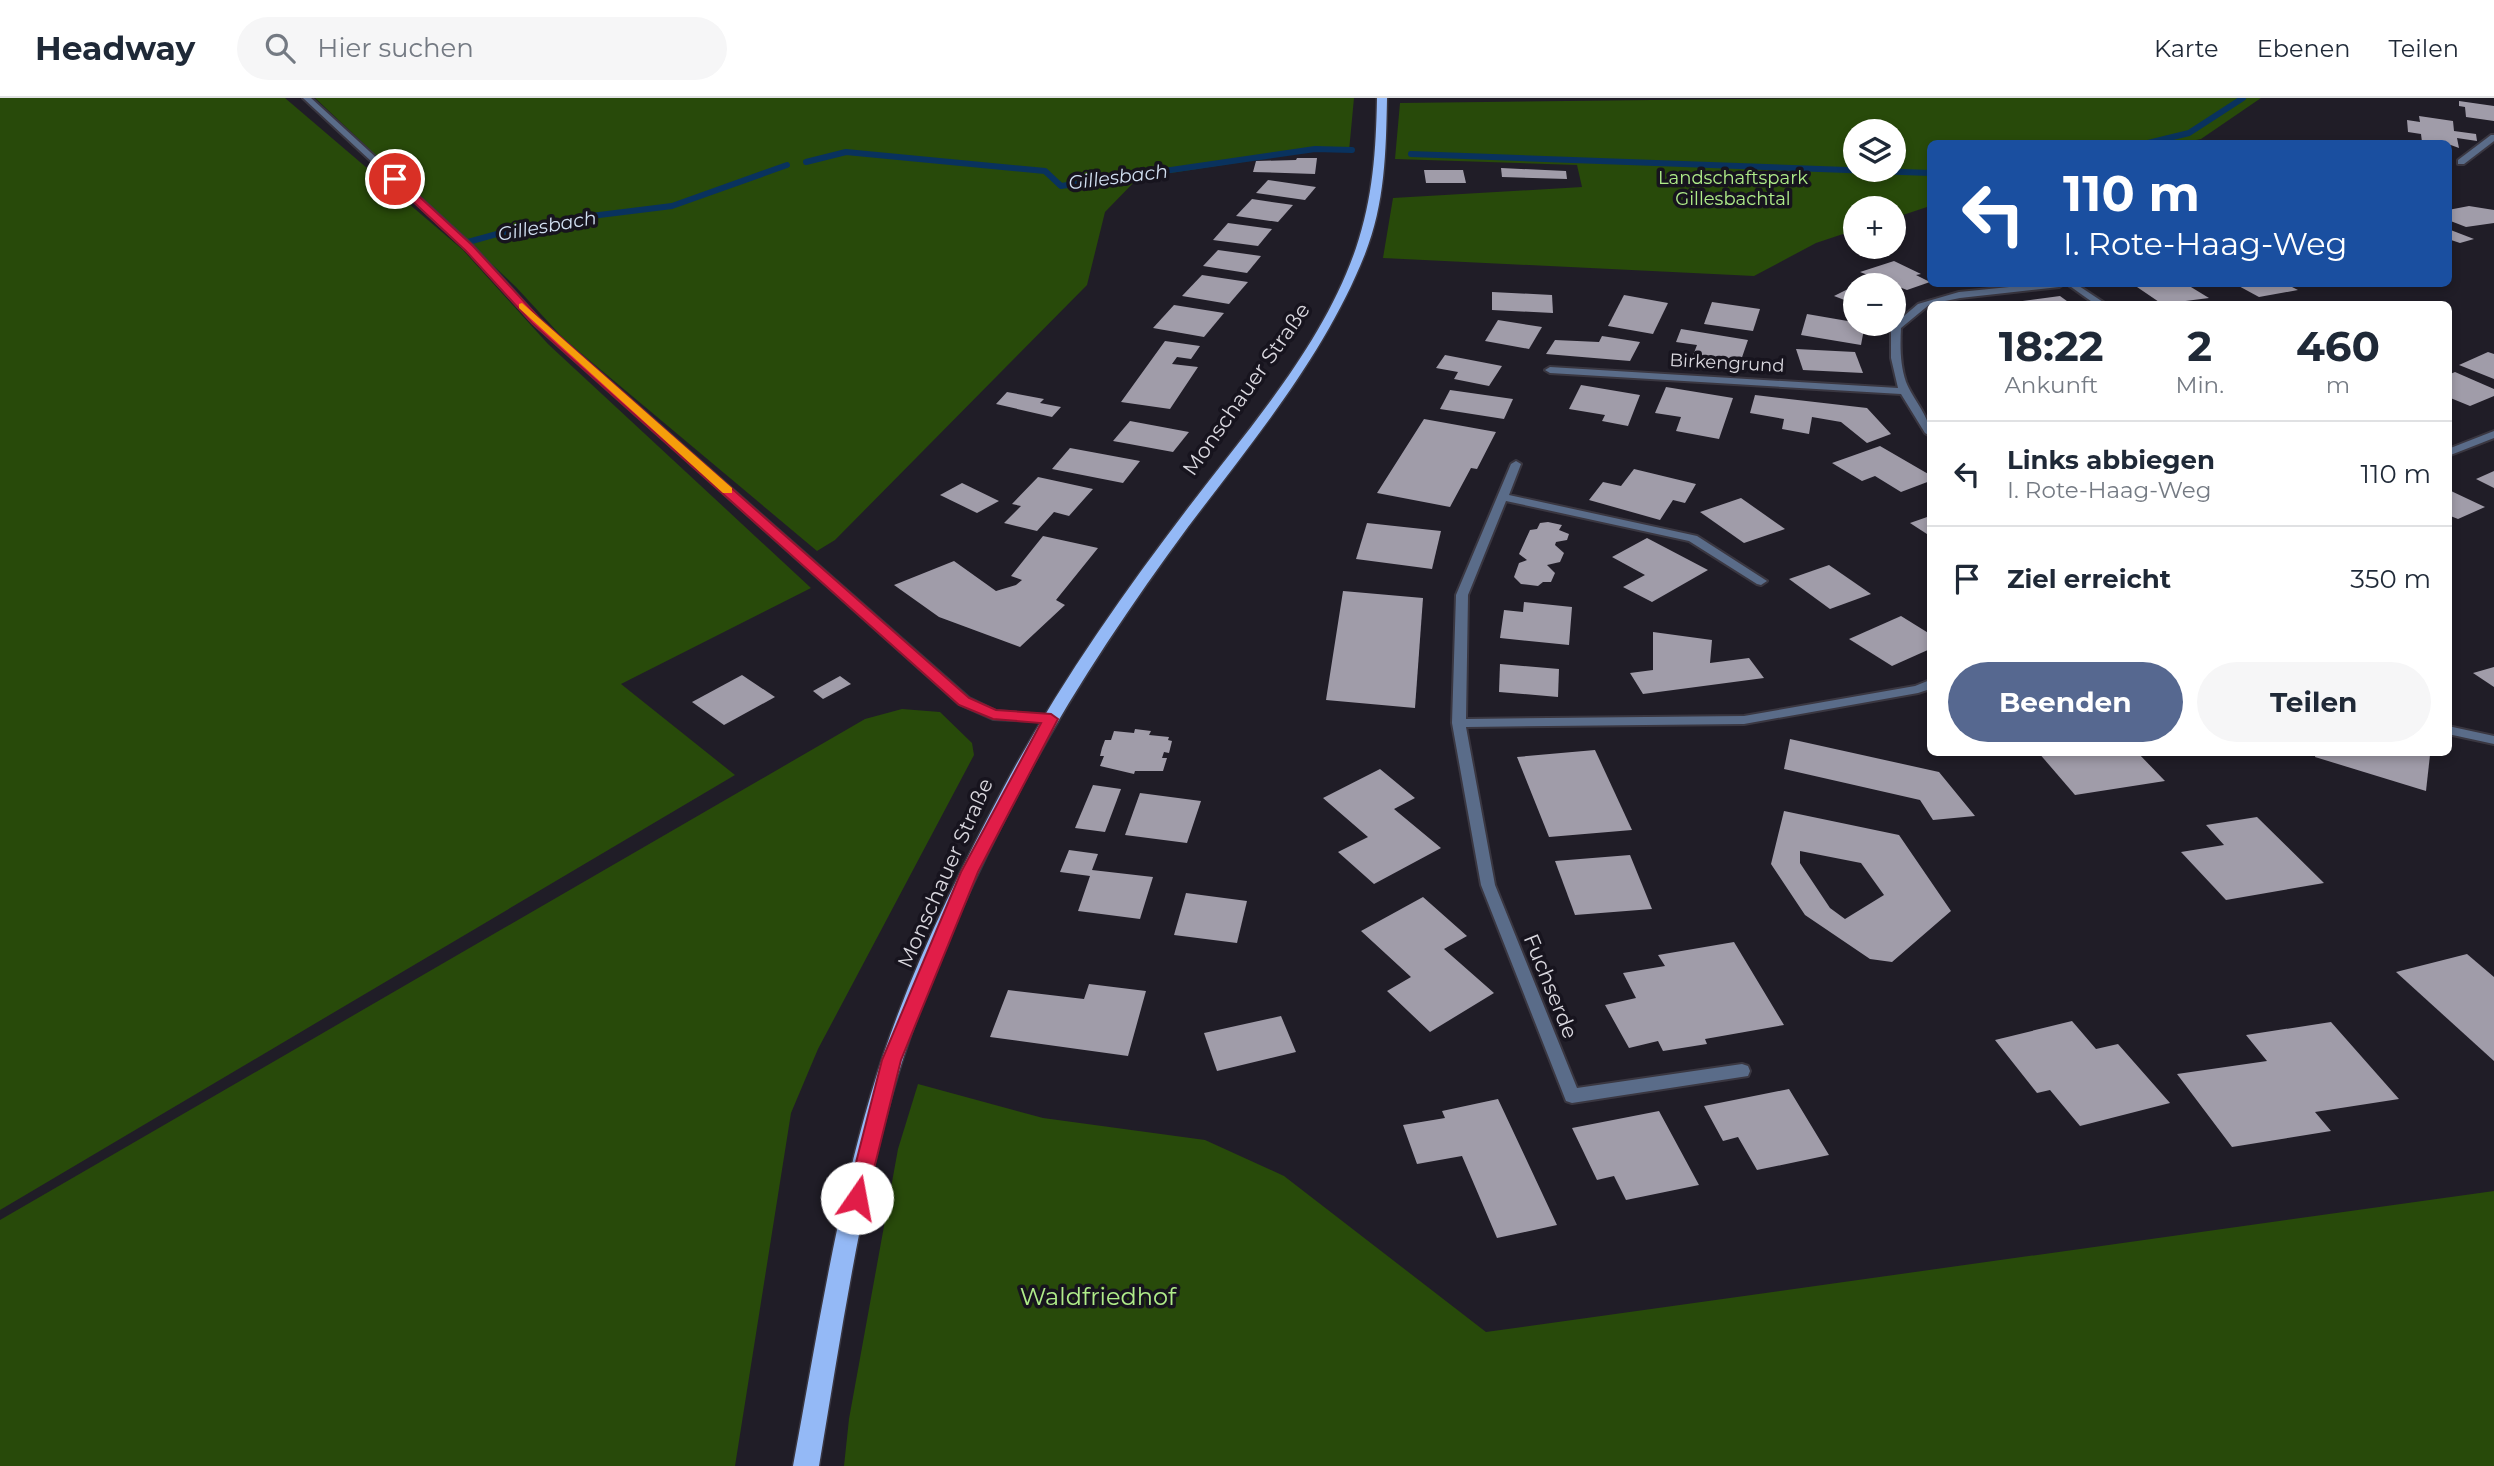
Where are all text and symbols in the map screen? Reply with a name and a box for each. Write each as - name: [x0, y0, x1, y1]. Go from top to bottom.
- search box: [237, 17, 727, 80]
- text: Headway: [35, 28, 195, 68]
- icon: search: [261, 29, 299, 67]
- text: Hier suchen: [317, 32, 474, 64]
- text: Karte: [2154, 34, 2219, 63]
- text: Ebenen: [2257, 34, 2350, 63]
- text: Teilen: [2388, 34, 2459, 63]
- map controls: [1843, 119, 1906, 336]
- button: layers: [1843, 119, 1906, 182]
- pin: [365, 149, 425, 209]
- water label: Gillesbach: [1067, 159, 1169, 195]
- icon: arrive: [376, 160, 414, 198]
- text: 110 m: [2063, 164, 2200, 223]
- park label: Landschaftspark Gillesbachtal: [1658, 167, 1808, 210]
- icon: left: [1948, 168, 2039, 259]
- button: +: [1843, 196, 1906, 259]
- water label: Gillesbach: [496, 206, 598, 246]
- text: I. Rote-Haag-Weg: [2063, 224, 2348, 263]
- button: −: [1843, 273, 1906, 336]
- street label: Monschauer Straße: [1177, 298, 1315, 480]
- text: 18:22: [1999, 320, 2104, 372]
- text: 2: [2187, 320, 2212, 372]
- text: 460: [2296, 320, 2380, 372]
- street label: Birkengrund: [1669, 349, 1785, 377]
- text: Ankunft: [2004, 371, 2098, 399]
- text: Min.: [2175, 371, 2224, 399]
- text: m: [2326, 371, 2350, 399]
- text: Links abbiegen: [2007, 444, 2215, 476]
- icon: left: [1948, 455, 1986, 493]
- text: 110 m: [2361, 458, 2431, 490]
- text: I. Rote-Haag-Weg: [2007, 476, 2212, 504]
- icon: arrive: [1948, 560, 1986, 598]
- text: Ziel erreicht: [2007, 563, 2171, 595]
- text: 350 m: [2350, 563, 2431, 595]
- button: Beenden: [1948, 662, 2183, 742]
- button: Teilen: [2197, 662, 2431, 742]
- street label: Monschauer Straße: [892, 774, 998, 972]
- street label: Fuchserde: [1519, 930, 1583, 1042]
- position arrow: [820, 1161, 894, 1235]
- park label: Waldfriedhof: [1020, 1282, 1177, 1311]

